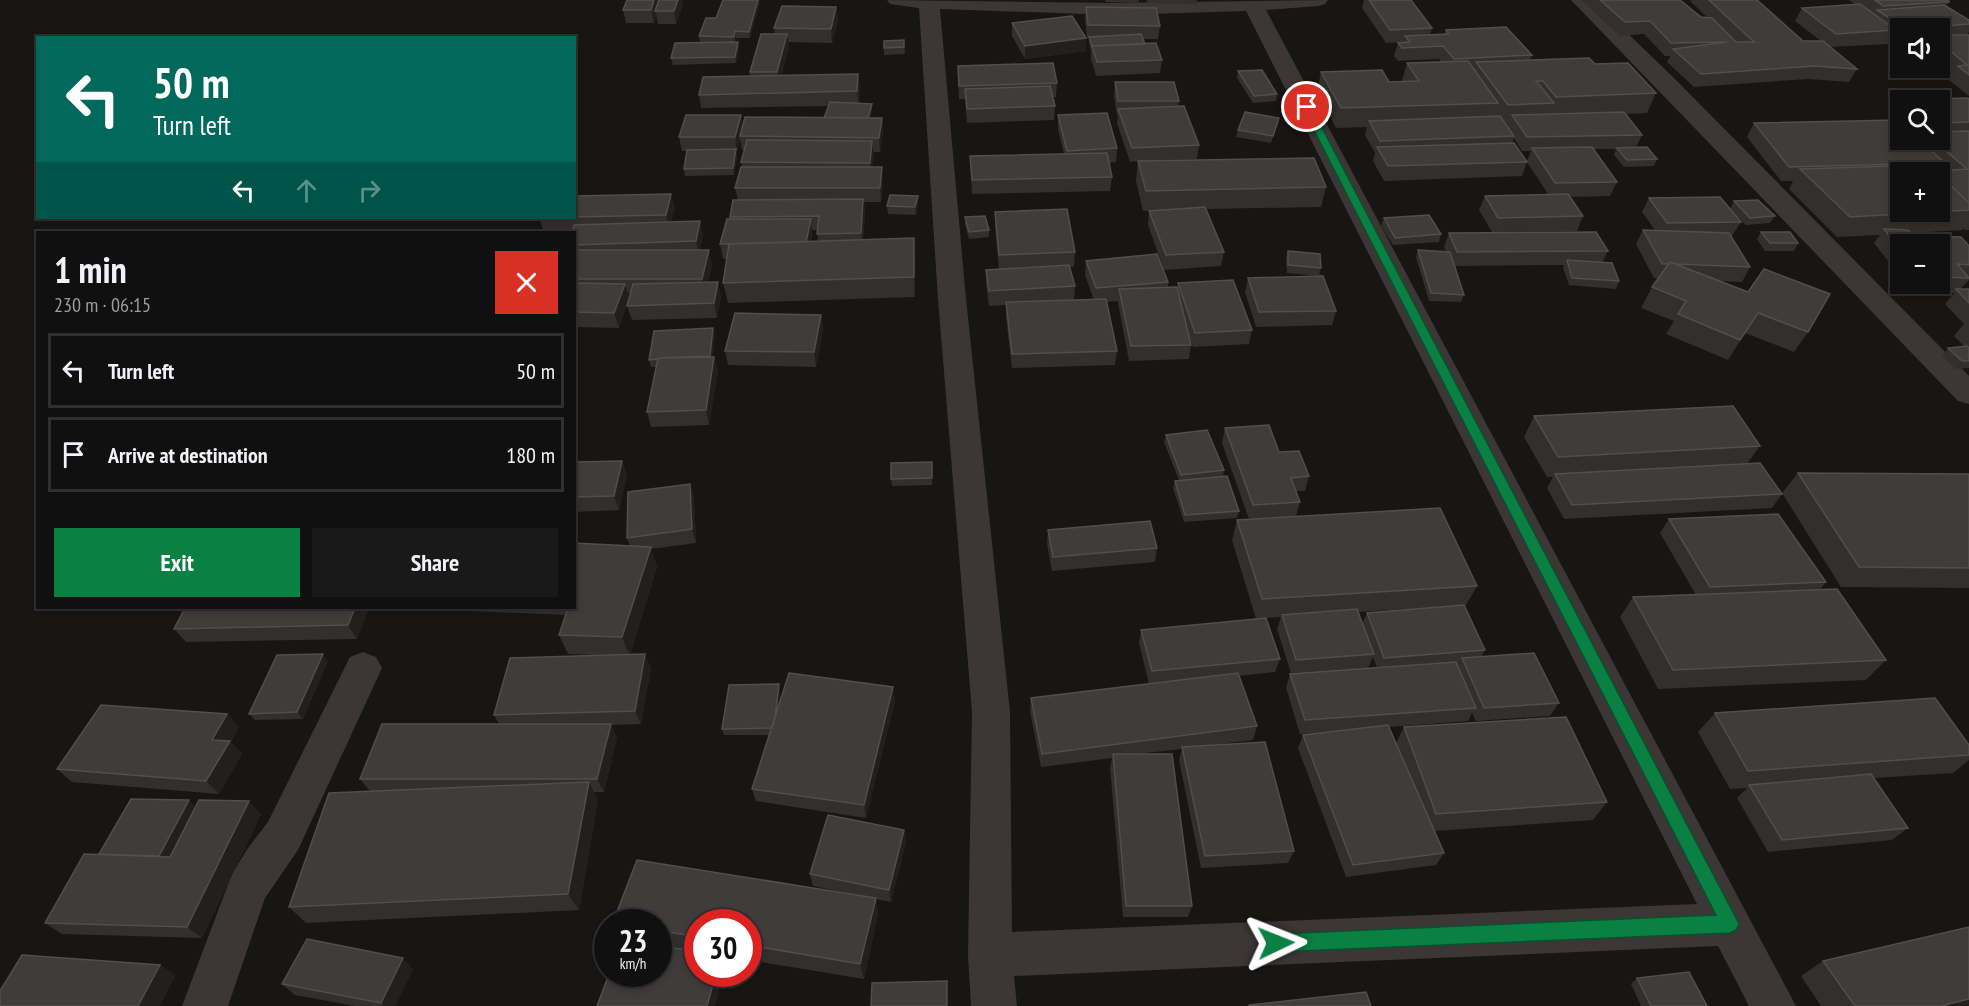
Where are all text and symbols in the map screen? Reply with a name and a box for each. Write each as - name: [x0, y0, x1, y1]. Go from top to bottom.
- map controls: [1890, 18, 1950, 294]
- button: sound: [1890, 18, 1950, 78]
- text: 50 m: [153, 55, 230, 110]
- icon: left: [54, 60, 132, 138]
- pin: [1281, 81, 1332, 132]
- icon: arrive: [1290, 90, 1323, 123]
- button: search: [1890, 90, 1950, 150]
- text: Turn left: [153, 108, 231, 142]
- button: +: [1890, 162, 1950, 222]
- icon: left: [227, 174, 260, 207]
- icon: ahead: [290, 174, 323, 207]
- icon: right: [353, 174, 386, 207]
- button: −: [1890, 234, 1950, 294]
- text: 1 min: [54, 246, 127, 293]
- button: close: [495, 251, 558, 314]
- text: 230 m · 06:15: [54, 292, 151, 318]
- icon: left: [57, 354, 90, 387]
- text: Turn left: [108, 357, 174, 385]
- text: 50 m: [516, 357, 555, 385]
- icon: arrive: [57, 438, 90, 471]
- text: Arrive at destination: [108, 441, 268, 469]
- text: 180 m: [506, 441, 555, 469]
- button: Exit: [54, 528, 300, 597]
- button: Share: [312, 528, 558, 597]
- speed limit sign: 30: [684, 909, 762, 987]
- position arrow: [1244, 911, 1308, 975]
- text: 23: [619, 921, 647, 960]
- text: km/h: [620, 954, 646, 973]

